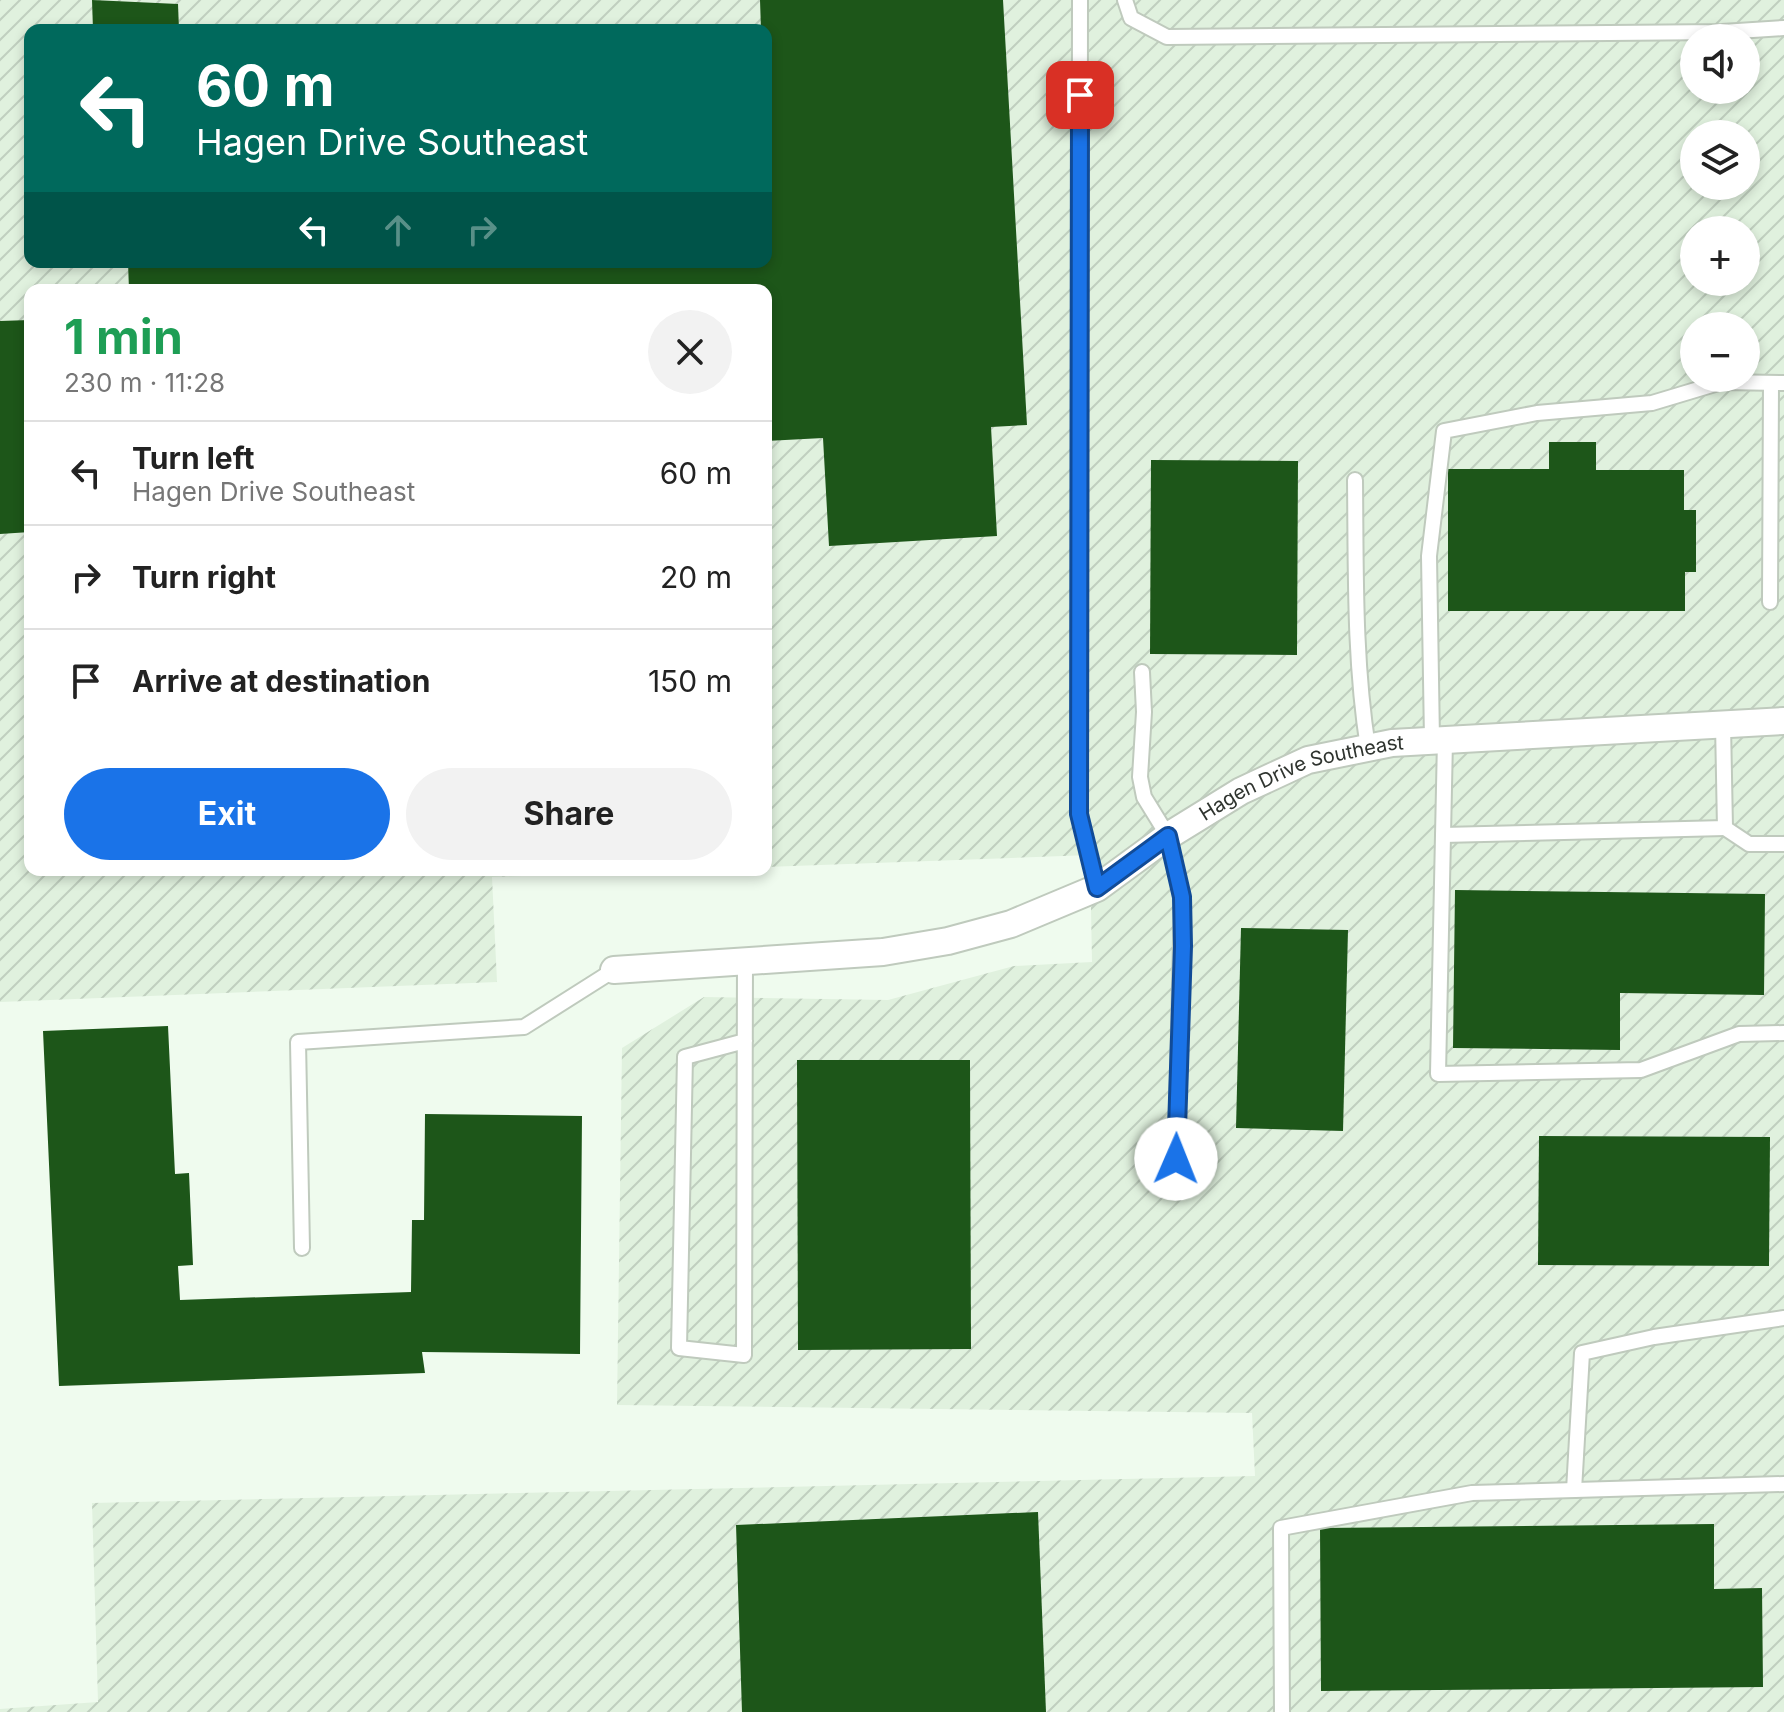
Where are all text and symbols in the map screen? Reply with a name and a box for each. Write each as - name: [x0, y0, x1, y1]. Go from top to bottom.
- map controls: [1680, 24, 1760, 392]
- button: sound: [1680, 24, 1760, 104]
- text: 60 m: [196, 52, 335, 120]
- icon: left: [64, 56, 168, 160]
- pin: [1046, 61, 1114, 129]
- icon: arrive: [1058, 73, 1102, 117]
- text: Hagen Drive Southeast: [196, 120, 588, 164]
- button: layers: [1680, 120, 1760, 200]
- icon: left: [292, 208, 336, 252]
- icon: ahead: [376, 208, 420, 252]
- icon: right: [460, 208, 504, 252]
- button: +: [1680, 216, 1760, 296]
- text: 1 min: [64, 307, 183, 366]
- button: close: [648, 310, 732, 394]
- button: −: [1680, 312, 1760, 392]
- text: 230 m · 11:28: [64, 367, 225, 398]
- text: Turn left: [132, 440, 254, 476]
- icon: left: [64, 451, 108, 495]
- text: 60 m: [660, 455, 732, 491]
- text: Hagen Drive Southeast: [132, 476, 415, 507]
- icon: right: [64, 555, 108, 599]
- text: Turn right: [132, 559, 276, 595]
- text: 20 m: [660, 559, 732, 595]
- icon: arrive: [64, 659, 108, 703]
- text: Arrive at destination: [132, 663, 430, 699]
- text: 150 m: [648, 663, 732, 699]
- street label: Hagen Drive Southeast: [1195, 730, 1405, 826]
- button: Exit: [64, 768, 390, 860]
- button: Share: [406, 768, 732, 860]
- position arrow: [1134, 1117, 1218, 1201]

